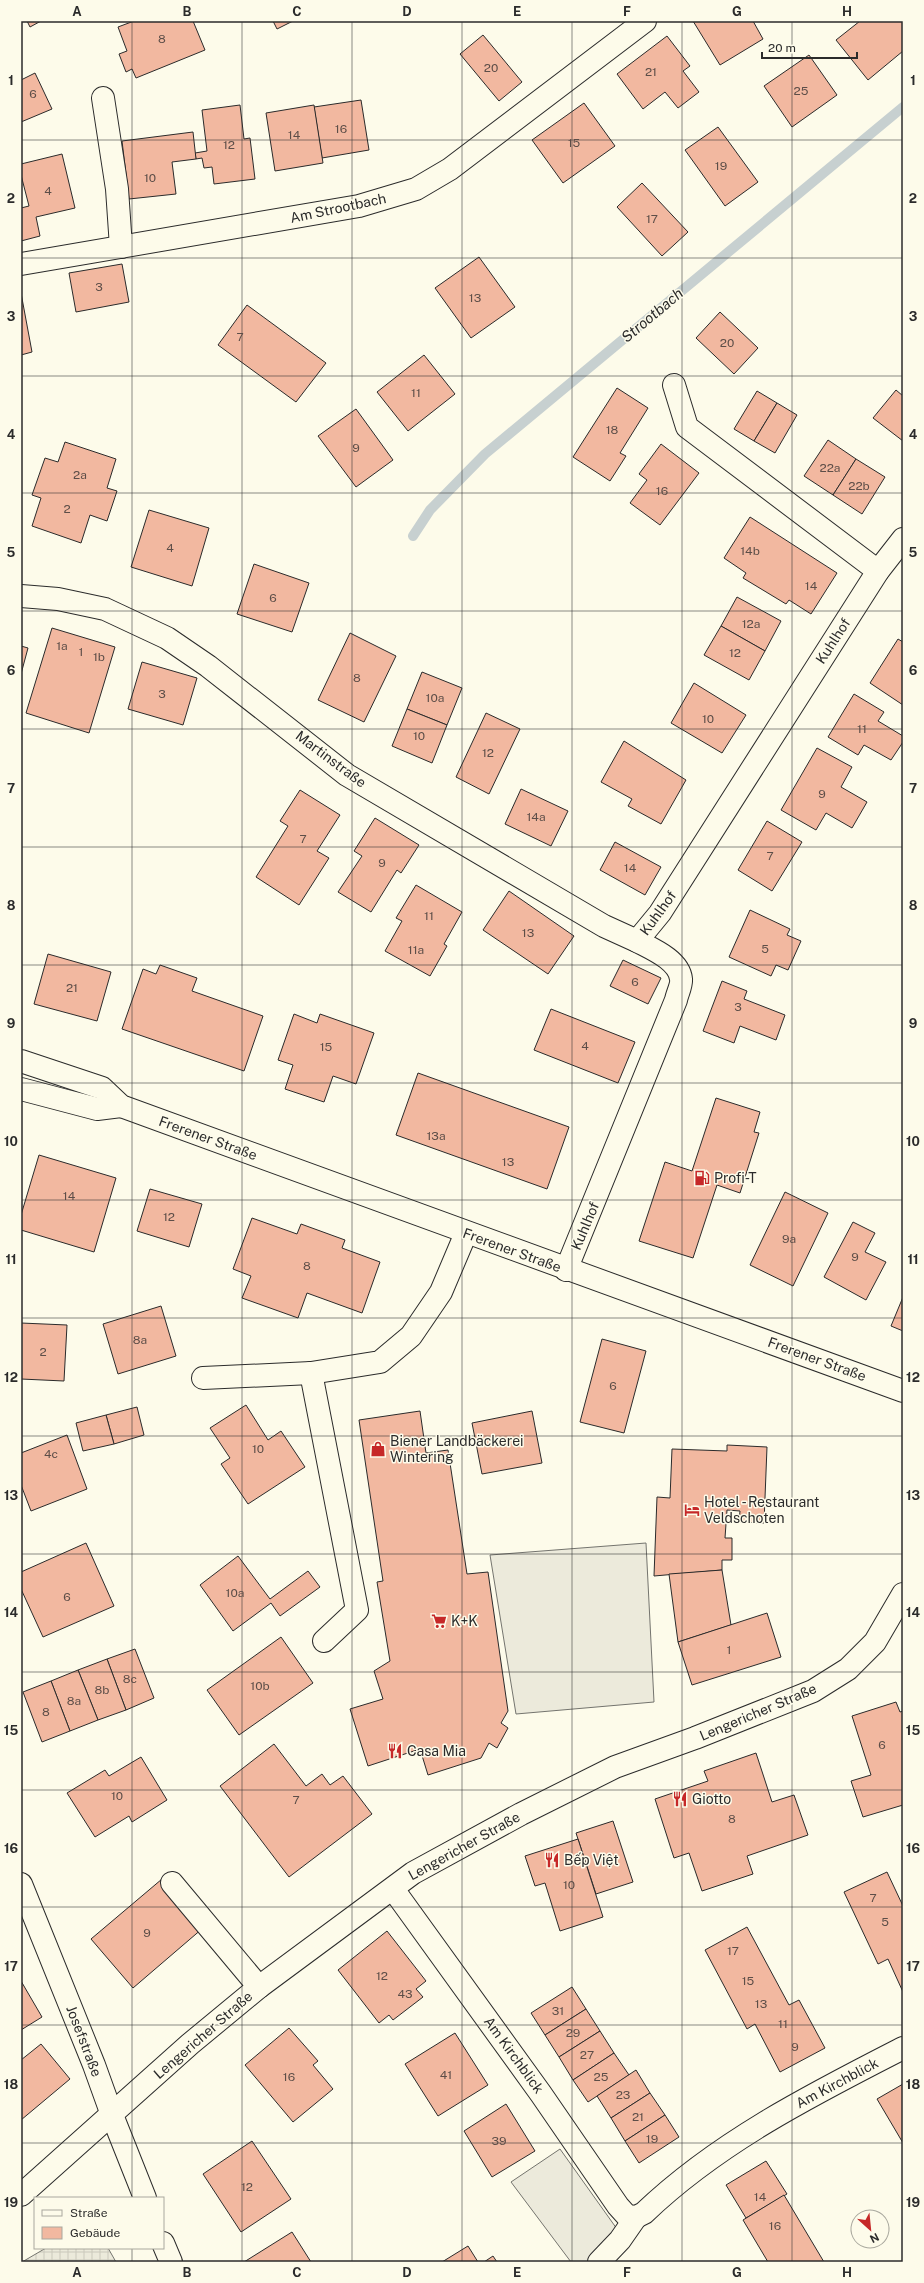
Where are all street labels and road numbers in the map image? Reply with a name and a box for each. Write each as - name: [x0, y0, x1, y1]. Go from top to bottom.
- street label: Am Strootbach: [288, 190, 388, 226]
- street label: Kuhlhof: [812, 615, 854, 667]
- street label: Martinstraße: [293, 727, 369, 791]
- street label: Kuhlhof: [637, 887, 680, 938]
- street label: Frerener Straße: [157, 1113, 259, 1163]
- street label: Kuhlhof: [568, 1199, 602, 1253]
- street label: Frerener Straße: [461, 1225, 563, 1275]
- street label: Frerener Straße: [766, 1334, 868, 1384]
- street label: Lengericher Straße: [697, 1680, 819, 1744]
- street label: Lengericher Straße: [405, 1809, 523, 1883]
- street label: Lengericher Straße: [150, 1988, 256, 2082]
- street label: Josefstraße: [63, 2003, 105, 2079]
- street label: Am Kirchblick: [481, 2014, 547, 2097]
- street label: Am Kirchblick: [793, 2055, 881, 2111]

